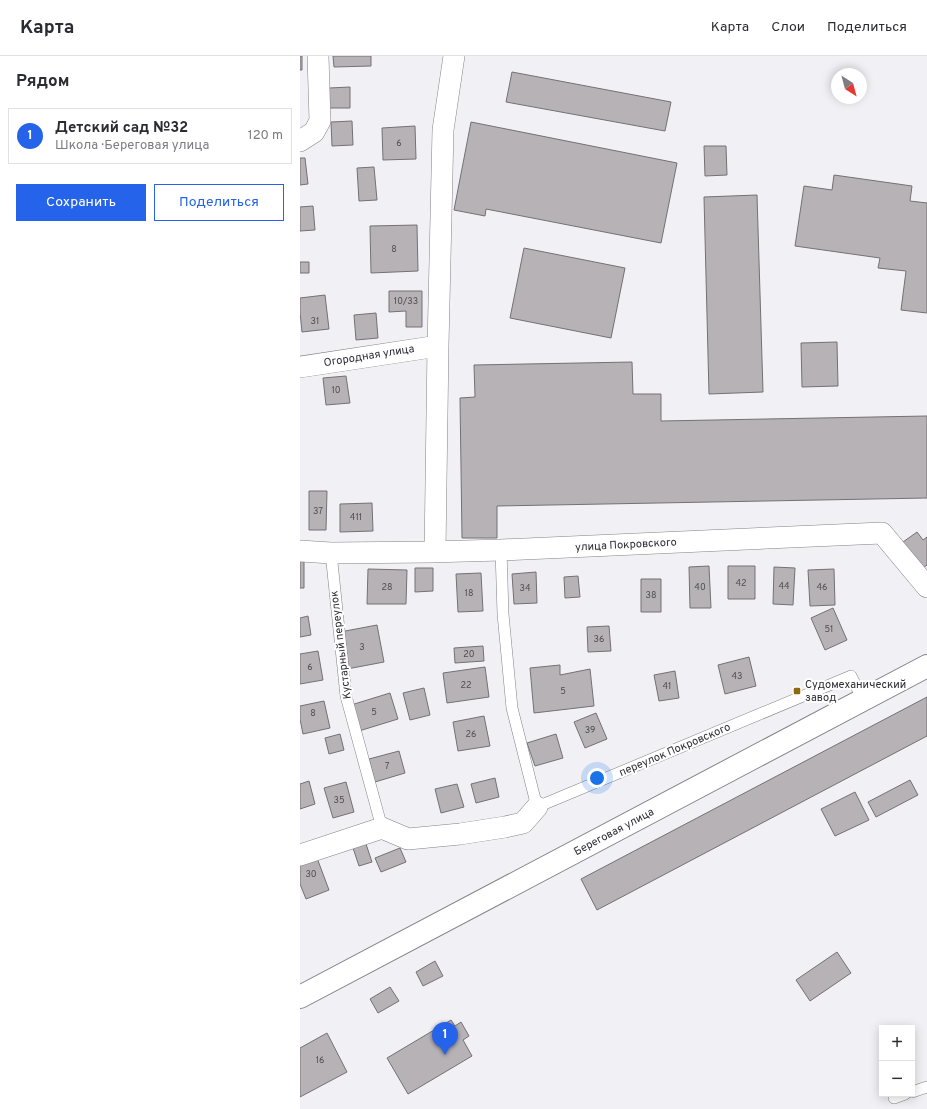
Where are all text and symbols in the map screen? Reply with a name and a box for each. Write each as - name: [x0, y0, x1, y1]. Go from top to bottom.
- text: Карта: [20, 16, 74, 40]
- text: Карта: [711, 19, 749, 36]
- text: Слои: [771, 19, 805, 36]
- text: Поделиться: [827, 19, 907, 36]
- north arrow: [831, 68, 867, 104]
- text: Рядом: [16, 71, 69, 93]
- text: Детский сад №32: [55, 119, 188, 138]
- text: 1: [27, 128, 33, 144]
- text: 120 m: [248, 128, 283, 144]
- text: Школа · Береговая улица: [55, 138, 209, 154]
- house number: 6: [396, 138, 402, 149]
- button: Сохранить: [16, 184, 146, 221]
- button: Поделиться: [154, 184, 284, 221]
- house number: 8: [391, 244, 397, 255]
- house number: 10/33: [394, 296, 418, 307]
- house number: 31: [311, 316, 319, 327]
- street label: Огородная улица: [323, 342, 416, 370]
- house number: 10: [331, 385, 341, 396]
- house number: 37: [313, 506, 323, 517]
- house number: 411: [350, 512, 362, 523]
- street label: улица Покровского: [575, 535, 677, 555]
- house number: 42: [735, 578, 747, 589]
- house number: 44: [778, 581, 790, 592]
- house number: 28: [381, 582, 393, 593]
- house number: 40: [694, 582, 706, 593]
- house number: 46: [817, 582, 827, 593]
- house number: 34: [519, 583, 531, 594]
- house number: 18: [465, 588, 473, 599]
- street label: Кустарный переулок: [327, 590, 355, 700]
- house number: 38: [646, 590, 656, 601]
- house number: 51: [825, 624, 833, 635]
- house number: 36: [594, 634, 604, 645]
- house number: 3: [359, 642, 365, 653]
- house number: 20: [463, 649, 475, 660]
- house number: 6: [307, 662, 313, 673]
- house number: 43: [731, 671, 743, 682]
- place label: Судомеханический завод: [805, 678, 906, 705]
- house number: 22: [460, 680, 472, 691]
- house number: 41: [663, 681, 671, 692]
- house number: 5: [560, 686, 566, 697]
- marker: Судомеханический завод: [792, 686, 802, 696]
- house number: 5: [371, 707, 377, 718]
- house number: 8: [310, 708, 316, 719]
- street label: переулок Покровского: [617, 720, 733, 780]
- house number: 39: [585, 725, 595, 736]
- house number: 26: [466, 729, 476, 740]
- house number: 7: [385, 761, 390, 772]
- your location: [587, 768, 607, 788]
- house number: 35: [333, 795, 345, 806]
- street label: Береговая улица: [571, 805, 657, 859]
- house number: 30: [305, 869, 317, 880]
- pin: 1: [432, 1022, 458, 1055]
- map controls: [879, 1025, 915, 1097]
- button: +: [879, 1025, 915, 1061]
- house number: 16: [316, 1055, 324, 1066]
- button: −: [879, 1061, 915, 1097]

